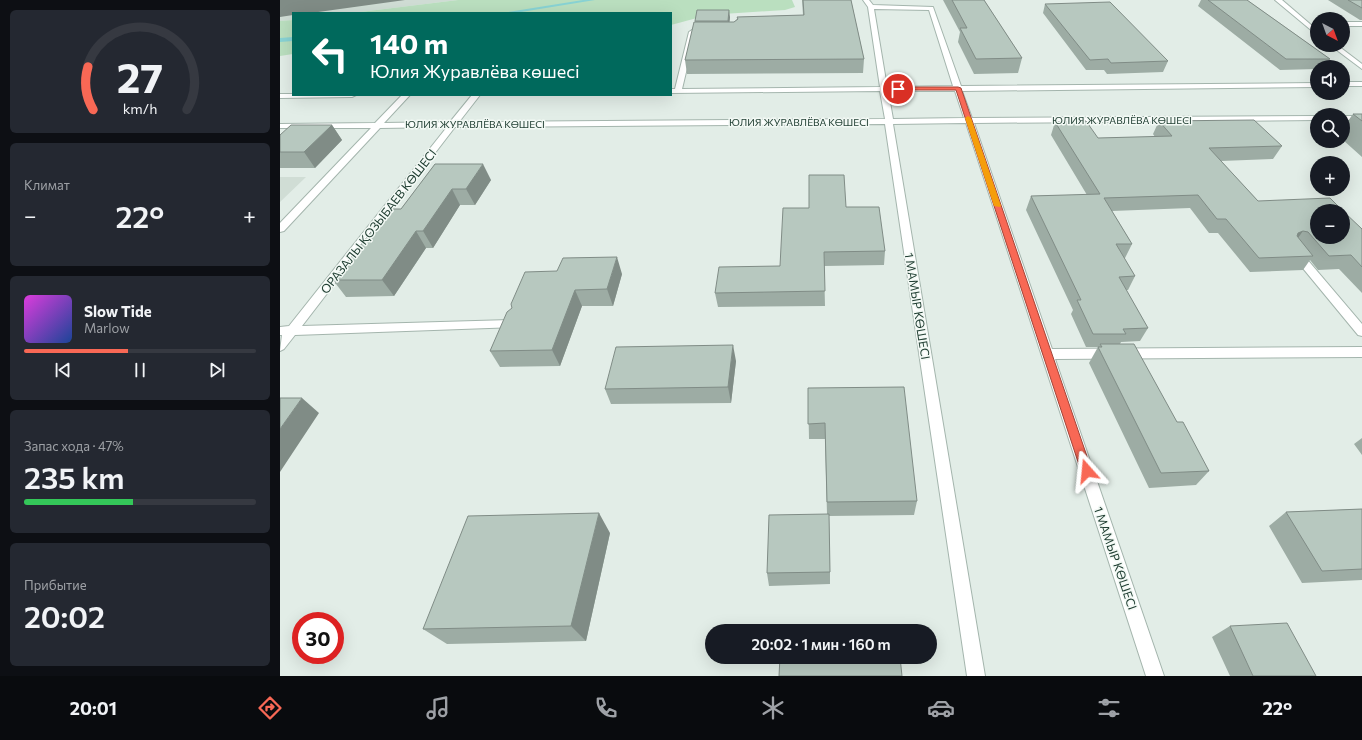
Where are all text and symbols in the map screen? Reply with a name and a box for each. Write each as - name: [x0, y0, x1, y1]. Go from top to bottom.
- north arrow: [1310, 12, 1350, 52]
- map controls: [1310, 12, 1350, 244]
- text: 140 m: [370, 26, 448, 60]
- icon: left: [304, 28, 356, 80]
- text: 27: [117, 50, 163, 101]
- text: Юлия Журавлёва көшесі: [370, 60, 580, 82]
- button: sound: [1310, 60, 1350, 100]
- pin: [881, 72, 915, 106]
- icon: arrive: [887, 78, 909, 100]
- text: km/h: [123, 98, 157, 116]
- button: search: [1310, 108, 1350, 148]
- street label: ЮЛИЯ ЖУРАВЛЁВА КӨШЕСІ: [1052, 114, 1192, 126]
- street label: ЮЛИЯ ЖУРАВЛЁВА КӨШЕСІ: [729, 116, 869, 128]
- street label: ЮЛИЯ ЖУРАВЛЁВА КӨШЕСІ: [405, 118, 545, 130]
- street label: ОРАЗАЛЫ ҚОЗЫБАЕВ КӨШЕСІ: [317, 146, 439, 296]
- button: +: [1310, 156, 1350, 196]
- text: Климат: [24, 177, 70, 193]
- text: 22°: [115, 197, 164, 234]
- text: −: [24, 202, 37, 229]
- text: +: [243, 202, 256, 229]
- button: −: [1310, 204, 1350, 244]
- street label: 1 МАМЫР КӨШЕСІ: [903, 252, 933, 360]
- text: Slow Tide: [84, 302, 152, 320]
- text: Marlow: [84, 320, 130, 336]
- icon: previous: [52, 359, 74, 381]
- icon: pause: [129, 359, 151, 381]
- icon: next: [206, 359, 228, 381]
- text: Запас хода · 47%: [24, 438, 124, 454]
- position arrow: [1066, 450, 1108, 492]
- text: 235 km: [24, 458, 125, 495]
- street label: 1 МАМЫР КӨШЕСІ: [1092, 505, 1140, 611]
- text: Прибытие: [24, 577, 87, 593]
- text: 20:02: [24, 597, 105, 634]
- speed limit sign: 30: [292, 612, 344, 664]
- text: 20:02 · 1 мин · 160 m: [751, 635, 891, 653]
- icon: directions: [256, 694, 284, 722]
- icon: music: [424, 694, 452, 722]
- icon: phone: [592, 694, 620, 722]
- icon: climate: [759, 694, 787, 722]
- icon: car: [927, 694, 955, 722]
- icon: filters: [1095, 694, 1123, 722]
- text: 20:01: [70, 697, 117, 719]
- text: 22°: [1263, 697, 1292, 719]

